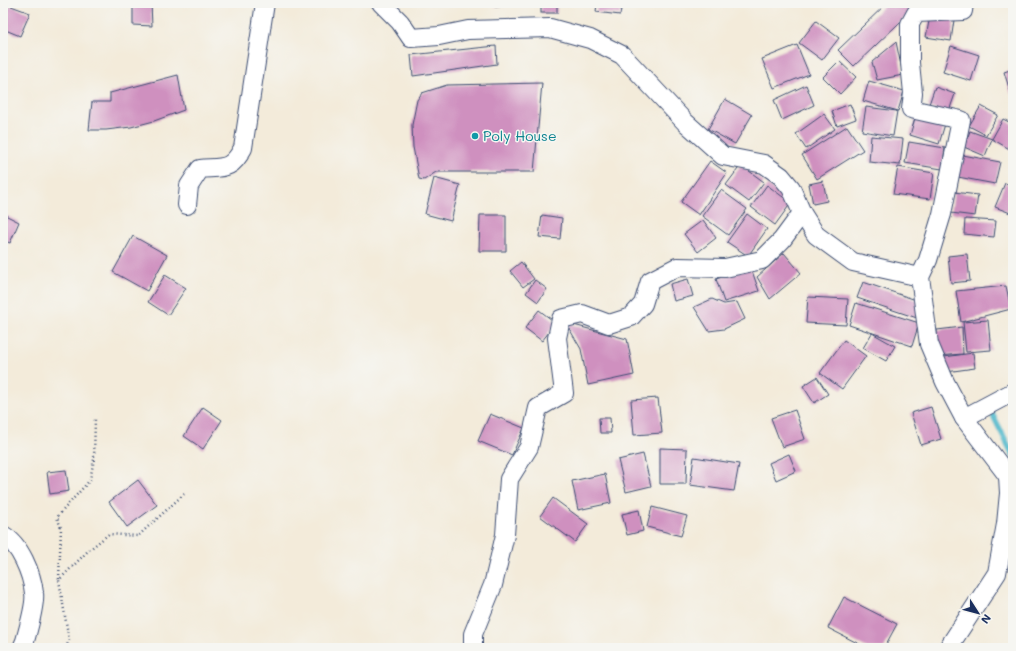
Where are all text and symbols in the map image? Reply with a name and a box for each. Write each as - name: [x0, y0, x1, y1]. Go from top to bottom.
- place label: Poly House: [483, 126, 557, 145]
- marker: Poly House: [470, 131, 480, 141]
- north arrow: [958, 593, 998, 633]
- text: N: [978, 611, 995, 627]

